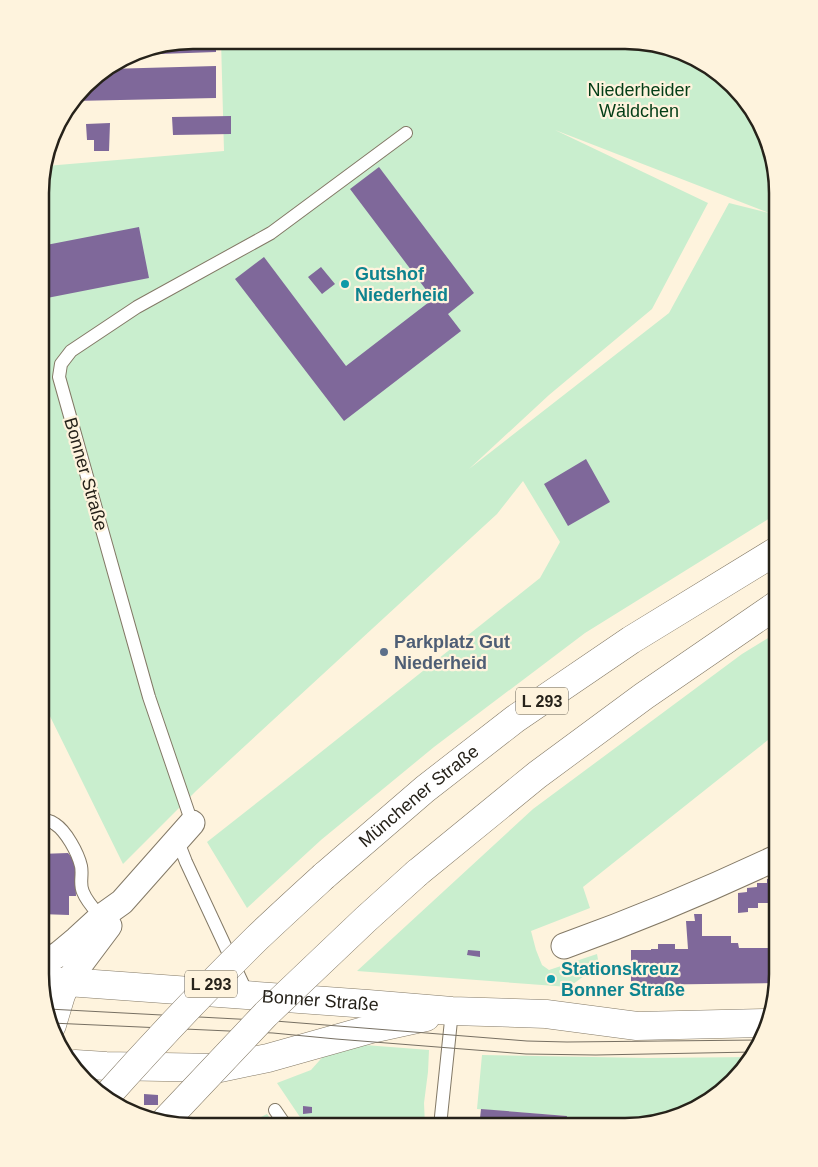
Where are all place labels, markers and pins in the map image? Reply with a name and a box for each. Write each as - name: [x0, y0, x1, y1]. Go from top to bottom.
- place label: Gutshof Niederheid: [355, 264, 448, 305]
- marker: Gutshof Niederheid: [339, 278, 351, 290]
- place label: Parkplatz Gut Niederheid: [394, 632, 510, 673]
- marker: Parkplatz Gut Niederheid: [378, 646, 390, 658]
- place label: Stationskreuz Bonner Straße: [561, 959, 685, 1000]
- marker: Stationskreuz Bonner Straße: [545, 973, 557, 985]

